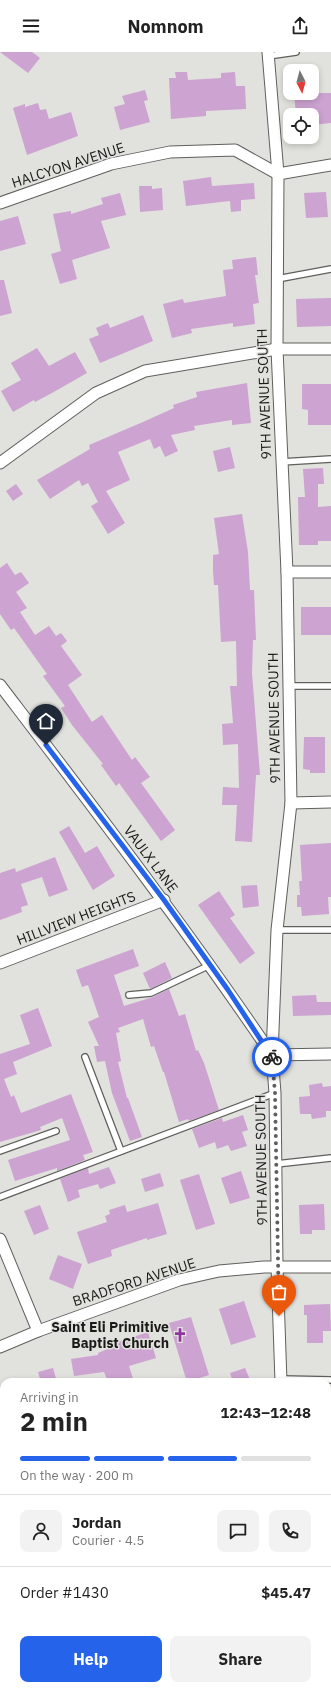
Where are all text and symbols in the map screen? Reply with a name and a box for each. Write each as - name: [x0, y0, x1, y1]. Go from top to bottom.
- icon: menu: [20, 15, 42, 37]
- text: Nomnom: [127, 15, 204, 38]
- icon: share: [289, 15, 311, 37]
- north arrow: [283, 64, 319, 100]
- map controls: [283, 64, 319, 144]
- button: locate: [283, 108, 319, 144]
- street label: HALCYON AVENUE: [9, 138, 127, 192]
- street label: 9TH AVENUE SOUTH: [253, 328, 275, 460]
- street label: 9TH AVENUE SOUTH: [264, 652, 284, 784]
- pin: [29, 704, 63, 745]
- icon: home: [35, 710, 57, 732]
- street label: VAULX LANE: [120, 822, 182, 896]
- street label: HILLVIEW HEIGHTS: [14, 887, 138, 949]
- courier: [252, 1037, 292, 1077]
- icon: bike: [261, 1046, 283, 1068]
- street label: 9TH AVENUE SOUTH: [251, 1094, 271, 1226]
- street label: BRADFORD AVENUE: [70, 1254, 198, 1310]
- pin: [262, 1275, 296, 1316]
- icon: bag: [268, 1281, 290, 1303]
- place label: Saint Eli Primitive Baptist Church: [51, 1318, 169, 1352]
- church icon: Saint Eli Primitive Baptist Church: [172, 1327, 188, 1343]
- text: Arriving in: [20, 1389, 79, 1406]
- text: 12:43–12:48: [220, 1403, 311, 1422]
- text: 2 min: [20, 1404, 88, 1438]
- text: On the way · 200 m: [20, 1467, 133, 1484]
- button: person: [20, 1510, 62, 1552]
- button: chat: [217, 1510, 259, 1552]
- button: phone: [269, 1510, 311, 1552]
- text: Jordan: [72, 1513, 121, 1532]
- text: Courier · 4.5: [72, 1532, 144, 1549]
- text: Order #1430: [20, 1583, 109, 1602]
- text: $45.47: [261, 1583, 311, 1602]
- button: Help: [20, 1636, 162, 1682]
- button: Share: [170, 1636, 311, 1682]

